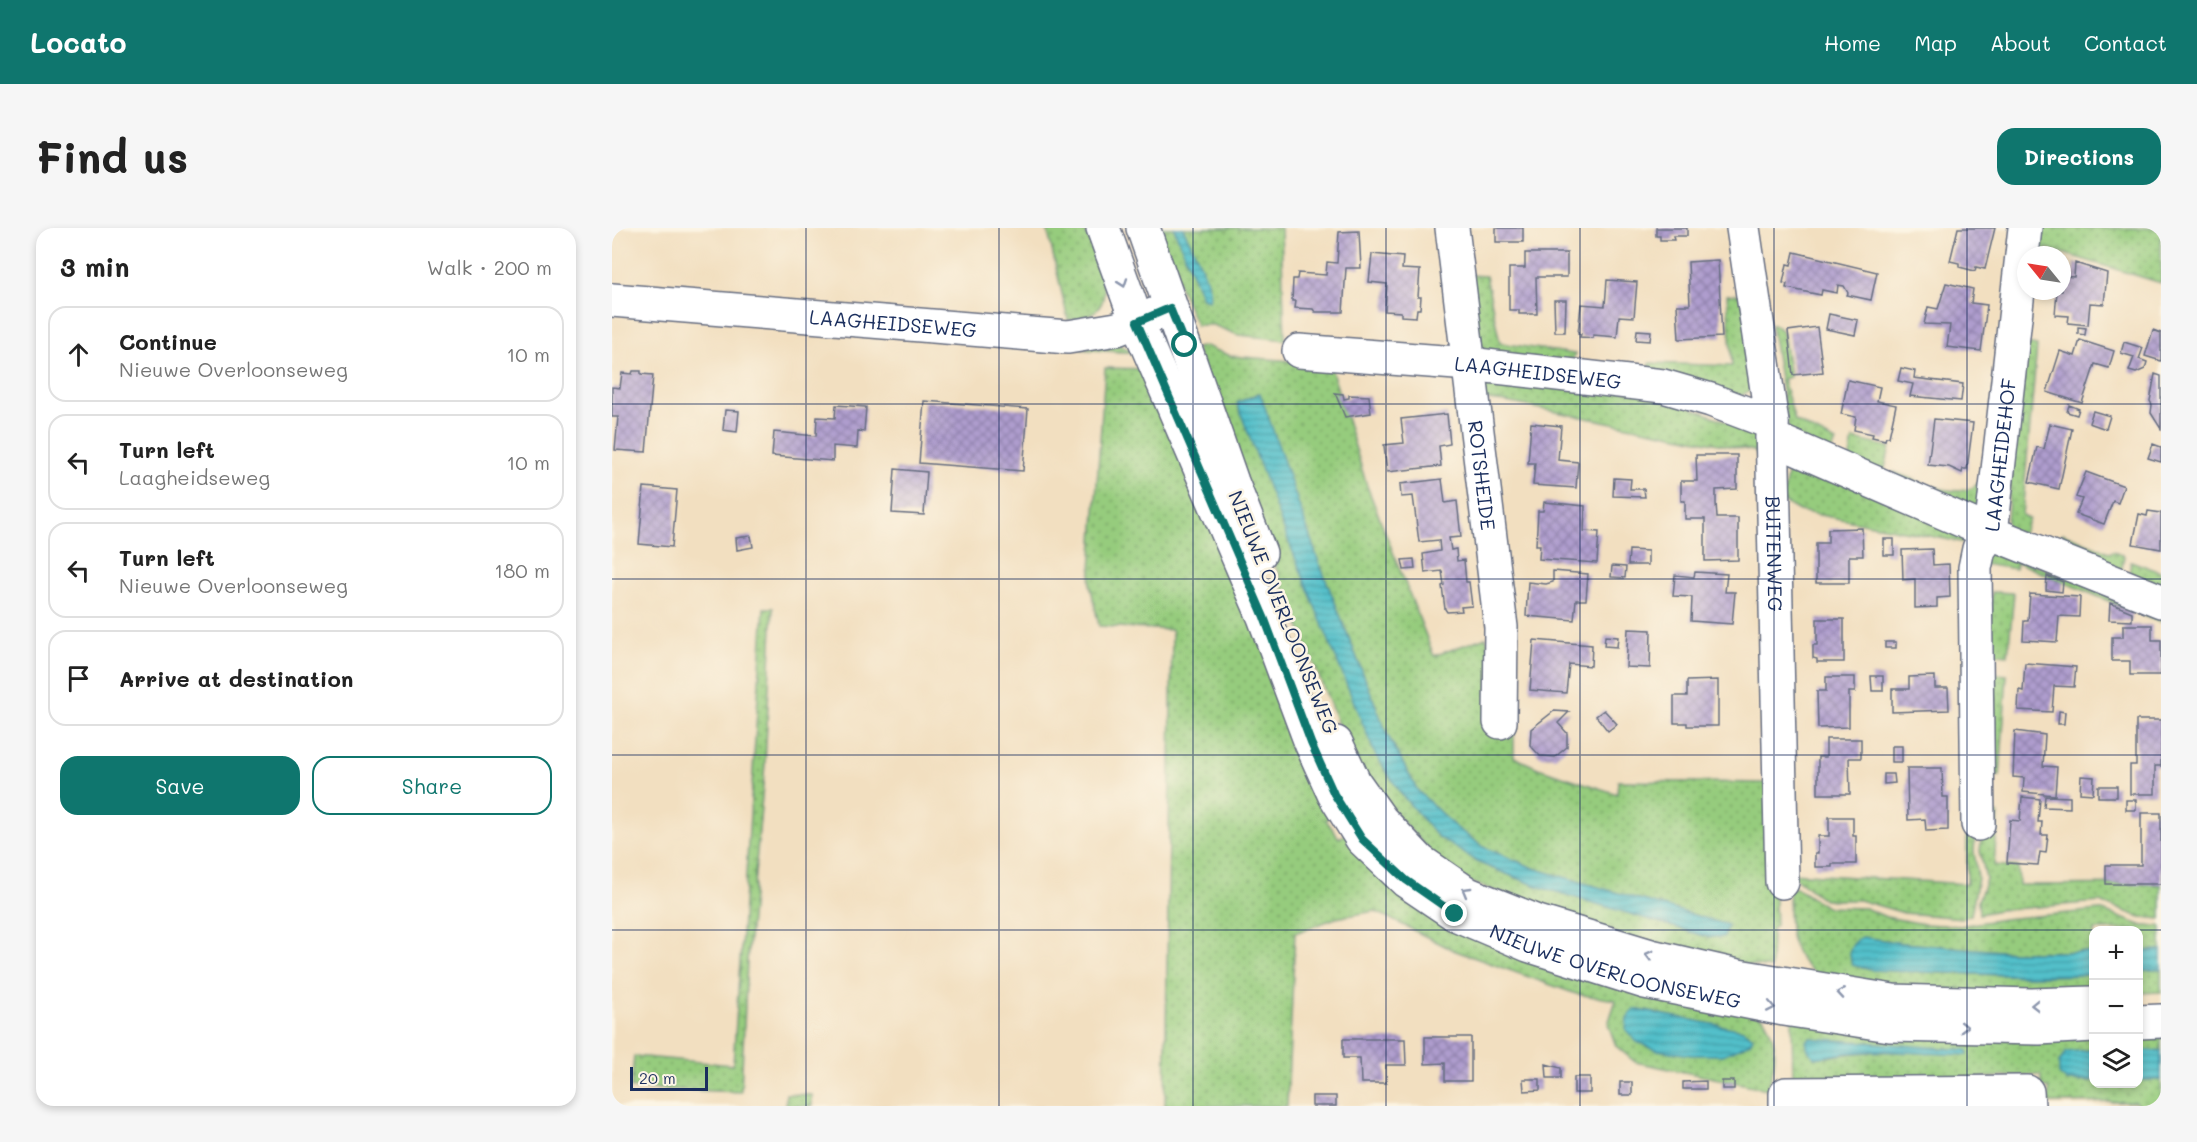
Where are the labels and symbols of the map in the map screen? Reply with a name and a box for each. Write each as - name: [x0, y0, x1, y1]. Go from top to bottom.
- north arrow: [2017, 246, 2071, 300]
- one-way arrow: [1116, 277, 1128, 288]
- street label: LAAGHEIDSEWEG: [808, 303, 978, 343]
- route start: [1171, 331, 1197, 357]
- street label: LAAGHEIDSEWEG: [1454, 350, 1623, 394]
- street label: LAAGHEIDEHOF: [1978, 377, 2021, 533]
- street label: ROTSHEIDE: [1463, 419, 1502, 532]
- street label: NIEUWE OVERLOONSEWEG: [1223, 486, 1345, 738]
- street label: BUITENWEG: [1761, 496, 1789, 612]
- one-way arrow: [1462, 887, 1472, 898]
- route end: [1441, 900, 1467, 926]
- street label: NIEUWE OVERLOONSEWEG: [1486, 917, 1744, 1013]
- one-way arrow: [1645, 950, 1655, 963]
- one-way arrow: [1836, 987, 1845, 999]
- one-way arrow: [2031, 999, 2040, 1011]
- one-way arrow: [1765, 1000, 1775, 1013]
- one-way arrow: [1960, 1020, 1969, 1033]
- scale bar: [630, 1064, 708, 1092]

